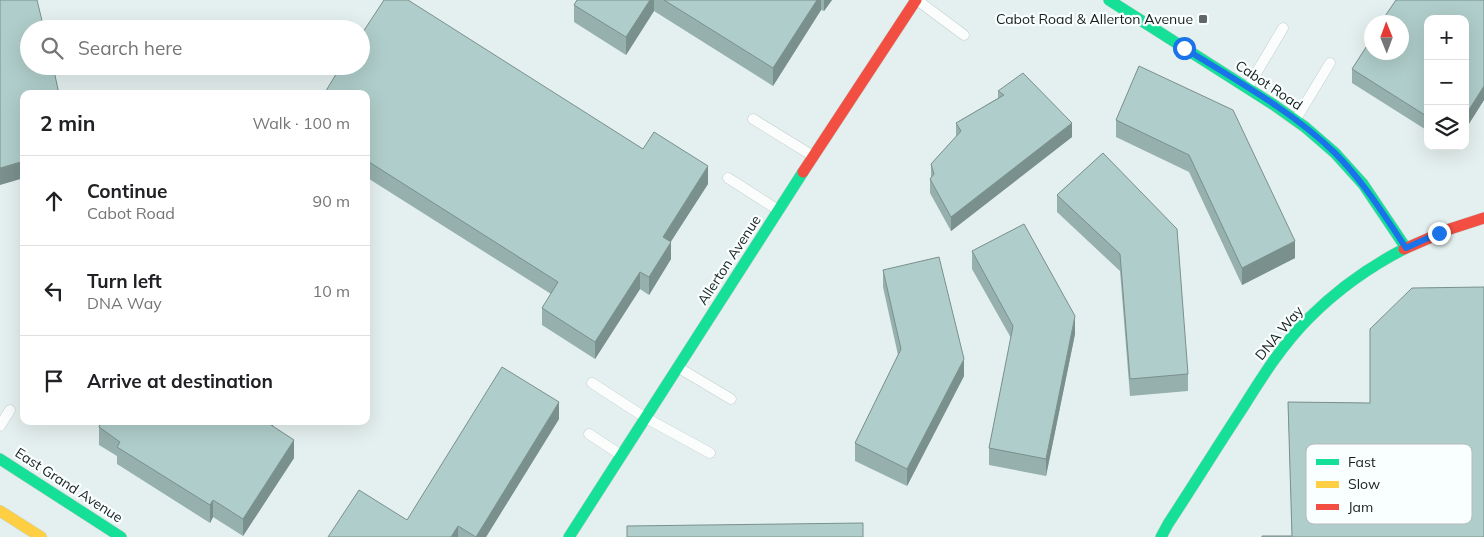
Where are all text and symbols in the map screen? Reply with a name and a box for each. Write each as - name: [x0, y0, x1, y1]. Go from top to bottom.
- place label: Cabot Road & Allerton Avenue: [996, 10, 1193, 28]
- marker: Cabot Road & Allerton Avenue: [1197, 13, 1209, 25]
- north arrow: [1364, 15, 1409, 60]
- map controls: [1424, 15, 1469, 150]
- button: +: [1424, 15, 1469, 60]
- search box: [20, 20, 370, 75]
- icon: search: [38, 34, 66, 62]
- text: Search here: [78, 36, 182, 60]
- route start: [1173, 37, 1196, 60]
- street label: Cabot Road: [1232, 56, 1306, 114]
- button: −: [1424, 60, 1469, 105]
- button: layers: [1424, 105, 1469, 150]
- text: 2 min: [40, 110, 95, 136]
- text: Walk · 100 m: [252, 113, 350, 133]
- text: Continue: [87, 179, 167, 203]
- icon: ahead: [40, 187, 68, 215]
- text: 90 m: [313, 191, 350, 211]
- text: Cabot Road: [87, 203, 175, 223]
- street label: Allerton Avenue: [693, 212, 765, 308]
- route end: [1428, 222, 1451, 245]
- text: Turn left: [87, 269, 162, 293]
- icon: left: [40, 277, 68, 305]
- text: 10 m: [313, 281, 350, 301]
- text: DNA Way: [87, 293, 162, 313]
- street label: DNA Way: [1251, 302, 1307, 364]
- icon: arrive: [40, 367, 68, 395]
- text: Arrive at destination: [87, 369, 273, 393]
- street label: East Grand Avenue: [12, 444, 126, 526]
- legend: [1306, 444, 1472, 524]
- text: Fast: [1348, 453, 1376, 471]
- text: Slow: [1348, 475, 1380, 493]
- text: Jam: [1348, 498, 1373, 516]

